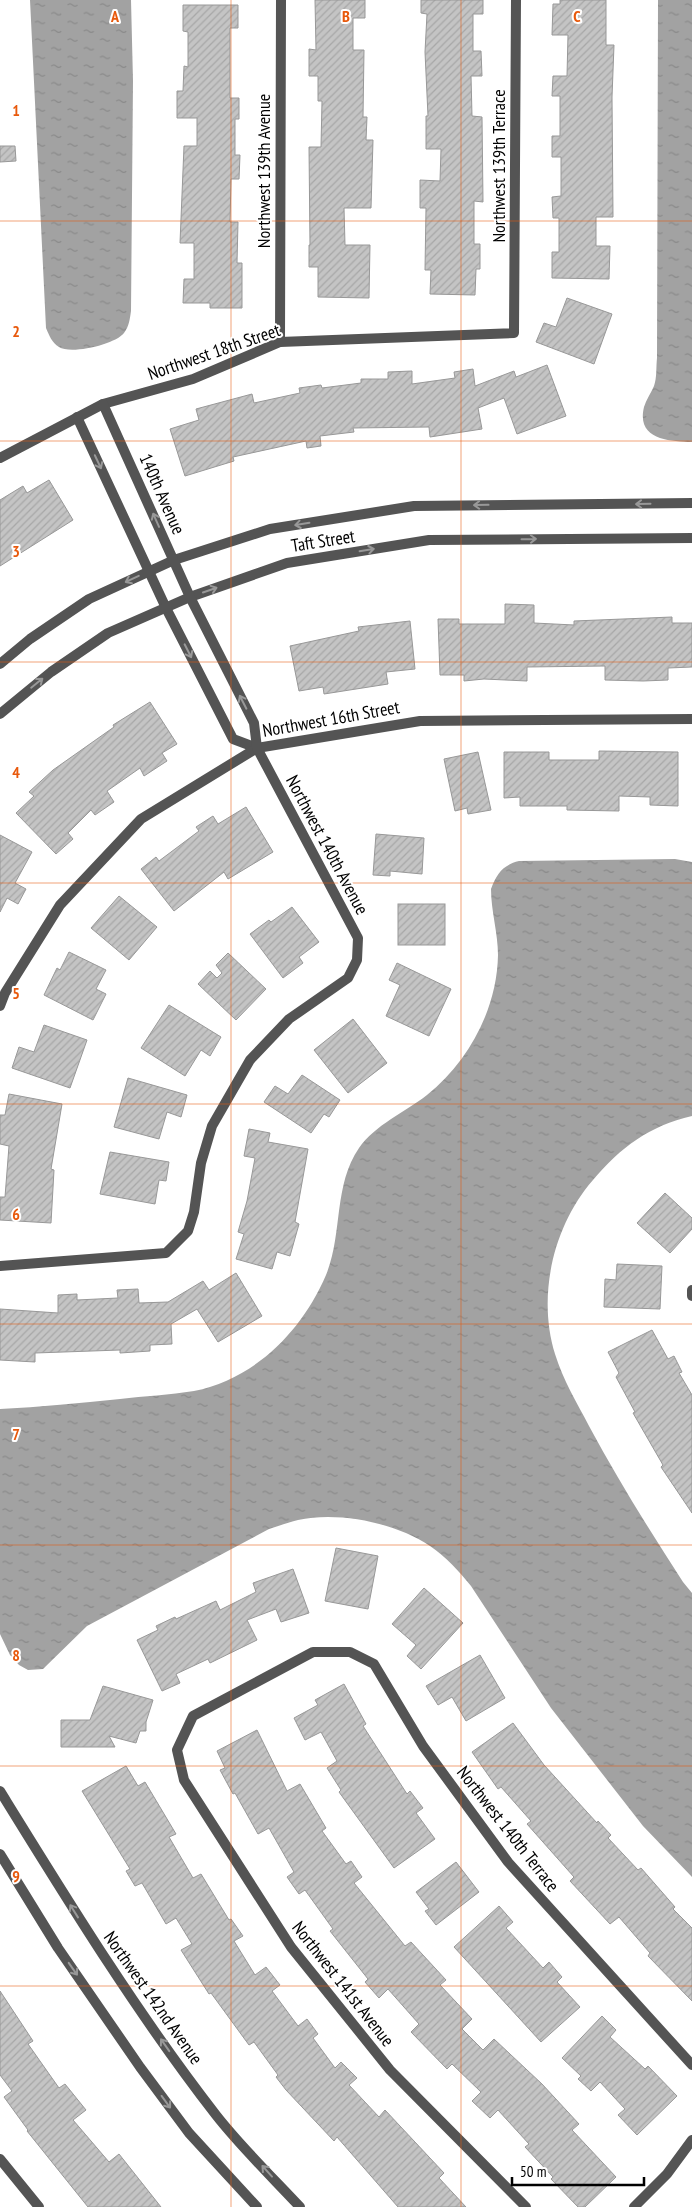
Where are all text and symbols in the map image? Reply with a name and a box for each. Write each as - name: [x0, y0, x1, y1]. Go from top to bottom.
- text: A: [110, 6, 120, 26]
- text: B: [342, 6, 350, 26]
- text: C: [573, 6, 581, 26]
- street label: Northwest 139th Terrace: [487, 89, 510, 243]
- street label: Northwest 139th Avenue: [252, 94, 275, 248]
- text: 1: [12, 100, 20, 120]
- street label: Northwest 18th Street: [145, 318, 283, 385]
- text: 2: [12, 321, 20, 341]
- street label: 140th Avenue: [134, 450, 190, 538]
- one-way arrow: [93, 454, 103, 469]
- one-way arrow: [636, 499, 652, 509]
- one-way arrow: [473, 500, 490, 510]
- one-way arrow: [150, 513, 160, 528]
- one-way arrow: [295, 519, 311, 529]
- street label: Taft Street: [289, 524, 356, 557]
- one-way arrow: [520, 534, 536, 544]
- text: 3: [12, 541, 20, 561]
- one-way arrow: [359, 545, 375, 555]
- one-way arrow: [125, 575, 140, 585]
- one-way arrow: [202, 585, 217, 594]
- one-way arrow: [184, 643, 193, 658]
- one-way arrow: [30, 677, 43, 688]
- one-way arrow: [238, 695, 247, 710]
- street label: Northwest 16th Street: [261, 695, 401, 742]
- text: 4: [12, 762, 20, 782]
- street label: Northwest 140th Avenue: [281, 771, 374, 918]
- text: 5: [12, 983, 20, 1003]
- text: 6: [12, 1204, 20, 1224]
- text: 7: [12, 1424, 20, 1444]
- text: 8: [12, 1645, 20, 1665]
- street label: Northwest 140th Terrace: [452, 1761, 565, 1896]
- text: 9: [12, 1866, 20, 1886]
- one-way arrow: [68, 1904, 78, 1918]
- street label: Northwest 141st Avenue: [287, 1916, 399, 2051]
- street label: Northwest 142nd Avenue: [99, 1927, 208, 2069]
- one-way arrow: [68, 1962, 78, 1976]
- one-way arrow: [160, 2038, 170, 2052]
- one-way arrow: [161, 2095, 171, 2109]
- scale bar: [512, 2154, 644, 2186]
- text: 50 m: [520, 2162, 546, 2181]
- one-way arrow: [262, 2165, 273, 2178]

